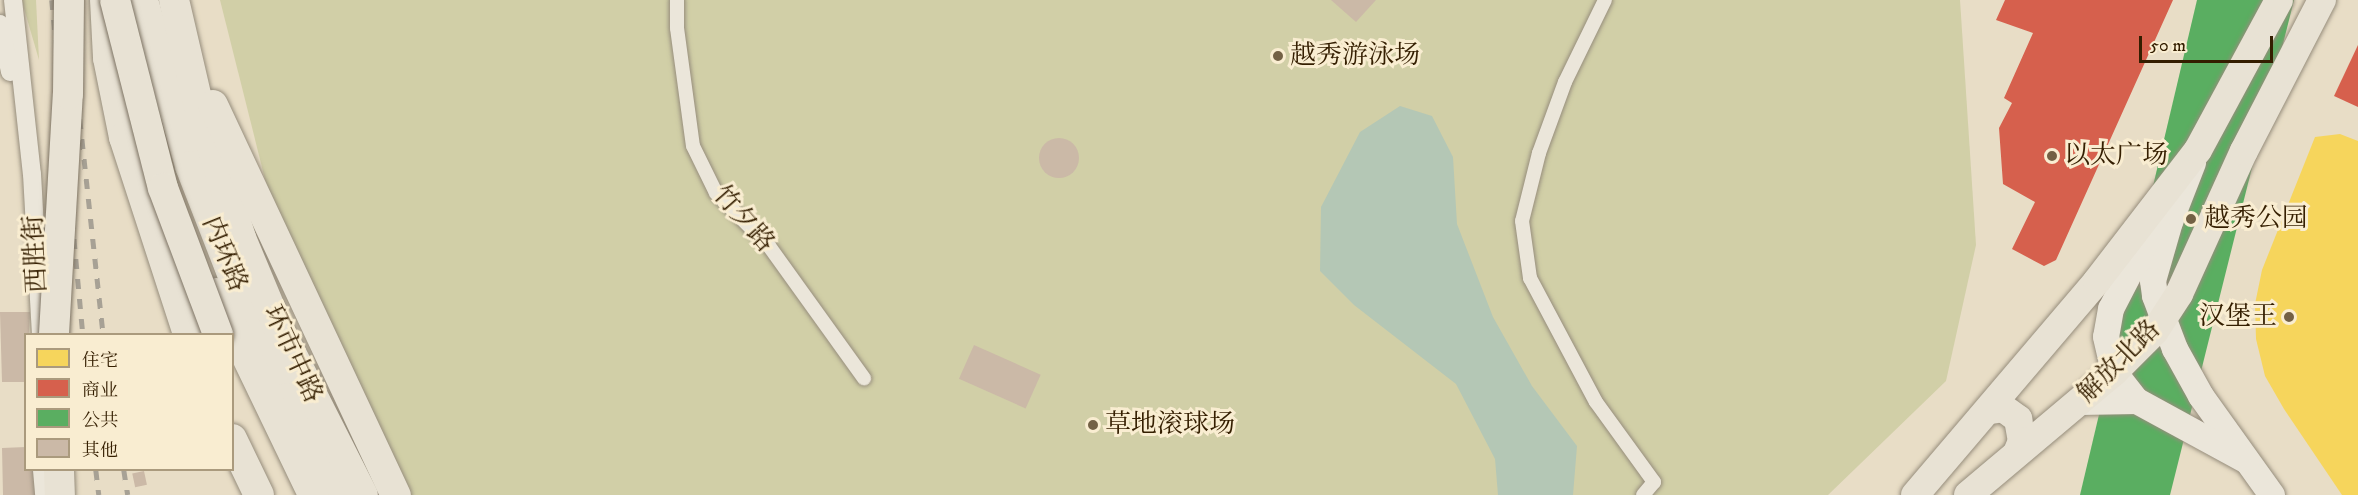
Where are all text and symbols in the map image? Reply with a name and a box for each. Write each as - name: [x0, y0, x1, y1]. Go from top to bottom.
- scale bar: [2142, 24, 2276, 62]
- text: 50 m: [2150, 35, 2186, 57]
- place label: 越秀游泳场: [1290, 40, 1420, 72]
- marker: 越秀游泳场: [1271, 49, 1285, 63]
- place label: 以太广场: [2064, 140, 2168, 172]
- marker: 以太广场: [2045, 149, 2059, 163]
- street label: 竹夕路: [706, 179, 780, 259]
- place label: 越秀公园: [2204, 203, 2308, 235]
- marker: 越秀公园: [2182, 210, 2200, 228]
- street label: 内环路: [195, 212, 253, 296]
- street label: 西胜街: [18, 214, 54, 294]
- street label: 环市中路: [256, 300, 328, 408]
- place label: 汉堡王: [2199, 301, 2277, 333]
- marker: 汉堡王: [2282, 310, 2296, 324]
- street label: 解放北路: [2071, 314, 2167, 410]
- legend: [24, 333, 234, 471]
- text: 住宅: [82, 350, 118, 372]
- text: 商业: [82, 380, 118, 402]
- place label: 草地滚球场: [1105, 409, 1235, 441]
- text: 公共: [82, 410, 118, 432]
- marker: 草地滚球场: [1086, 418, 1100, 432]
- text: 其他: [82, 440, 118, 462]

